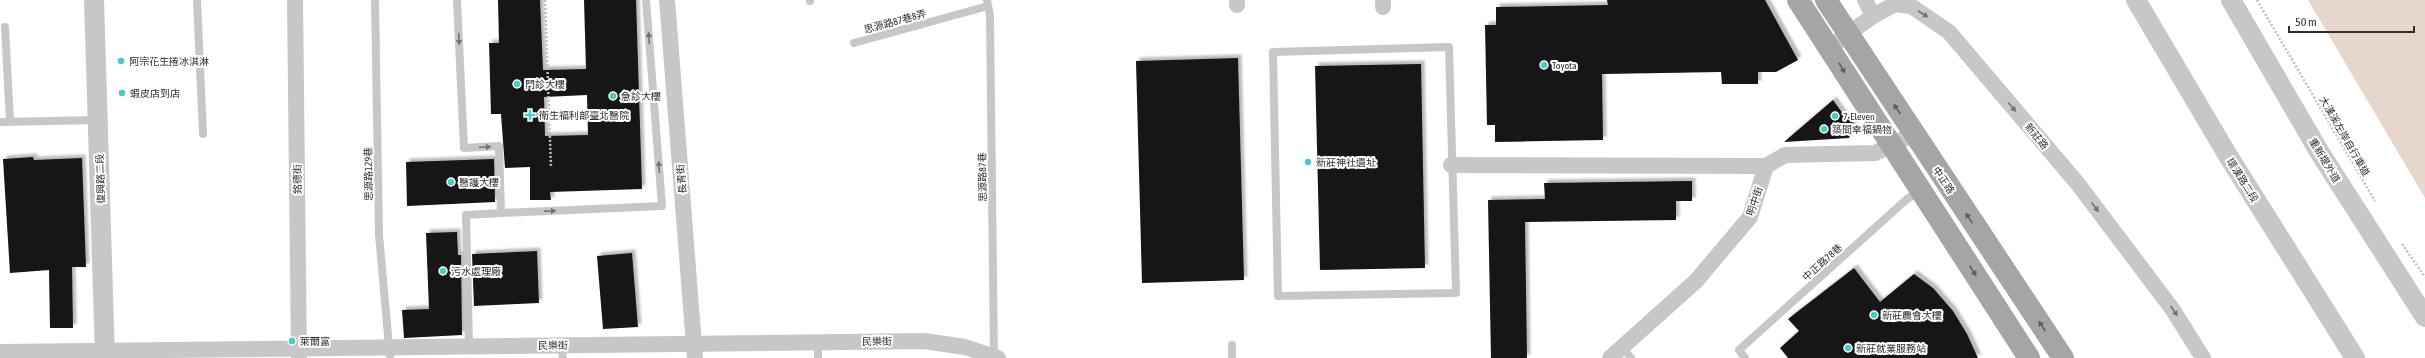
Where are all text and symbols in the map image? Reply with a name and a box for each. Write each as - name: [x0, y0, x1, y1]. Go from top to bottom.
- street label: 思源路87巷8弄: [863, 8, 928, 35]
- scale bar: [2289, 8, 2414, 34]
- one-way arrow: [1917, 11, 1928, 18]
- text: 50 m: [2295, 15, 2317, 29]
- one-way arrow: [646, 32, 653, 44]
- one-way arrow: [455, 33, 462, 45]
- marker: 阿宗花生捲冰淇淋: [116, 56, 126, 66]
- place label: 阿宗花生捲冰淇淋: [129, 56, 209, 67]
- marker: Toyota: [1539, 60, 1549, 70]
- place label: Toyota: [1552, 60, 1577, 71]
- one-way arrow: [1838, 63, 1846, 73]
- marker: 門診大樓: [512, 79, 522, 89]
- place label: 門診大樓: [525, 79, 565, 90]
- marker: 蝦皮店到店: [117, 88, 127, 98]
- place label: 蝦皮店到店: [130, 88, 180, 99]
- marker: 急診大樓: [608, 91, 618, 101]
- place label: 急診大樓: [621, 91, 661, 102]
- street label: 大漢溪左岸自行車道: [2317, 95, 2372, 178]
- one-way arrow: [2008, 102, 2017, 112]
- one-way arrow: [1894, 103, 1901, 115]
- marker: 衛生福利部臺北醫院: [524, 109, 536, 121]
- place label: 衛生福利部臺北醫院: [539, 110, 629, 121]
- marker: 7-Eleven: [1830, 111, 1840, 121]
- place label: 7-Eleven: [1843, 111, 1875, 122]
- street label: 新莊路: [2023, 121, 2050, 151]
- marker: 築間幸福鍋物: [1819, 124, 1829, 134]
- place label: 築間幸福鍋物: [1832, 124, 1892, 135]
- street label: 重新堤外道: [2307, 136, 2342, 185]
- one-way arrow: [479, 144, 492, 150]
- street label: 思源路129巷: [363, 147, 374, 201]
- street label: 思源路87巷: [977, 152, 988, 202]
- street label: 復興路二段: [94, 154, 107, 204]
- street label: 環漢路二段: [2225, 156, 2260, 204]
- marker: 新莊神社遺址: [1303, 157, 1313, 167]
- place label: 新莊神社遺址: [1316, 157, 1376, 168]
- one-way arrow: [655, 161, 662, 173]
- street label: 銘德街: [292, 164, 303, 194]
- street label: 長青街: [675, 164, 688, 194]
- street label: 中正路: [1931, 165, 1957, 196]
- marker: 醫護大樓: [446, 177, 456, 187]
- place label: 醫護大樓: [459, 177, 499, 188]
- street label: 明中街: [1744, 185, 1765, 217]
- one-way arrow: [2091, 202, 2099, 213]
- one-way arrow: [544, 208, 557, 214]
- one-way arrow: [1965, 212, 1973, 223]
- street label: 中正路78巷: [1800, 242, 1844, 283]
- marker: 污水處理廠: [438, 266, 448, 276]
- place label: 污水處理廠: [451, 266, 501, 277]
- one-way arrow: [1969, 266, 1976, 277]
- one-way arrow: [2170, 305, 2177, 317]
- marker: 新莊農會大樓: [1869, 310, 1879, 320]
- place label: 新莊農會大樓: [1882, 310, 1942, 321]
- one-way arrow: [2038, 320, 2046, 331]
- marker: 萊爾富: [287, 336, 297, 346]
- place label: 萊爾富: [300, 336, 330, 347]
- street label: 民樂街: [862, 336, 892, 347]
- street label: 民樂街: [538, 340, 568, 351]
- marker: 新莊就業服務站: [1843, 343, 1853, 353]
- place label: 新莊就業服務站: [1856, 343, 1926, 354]

